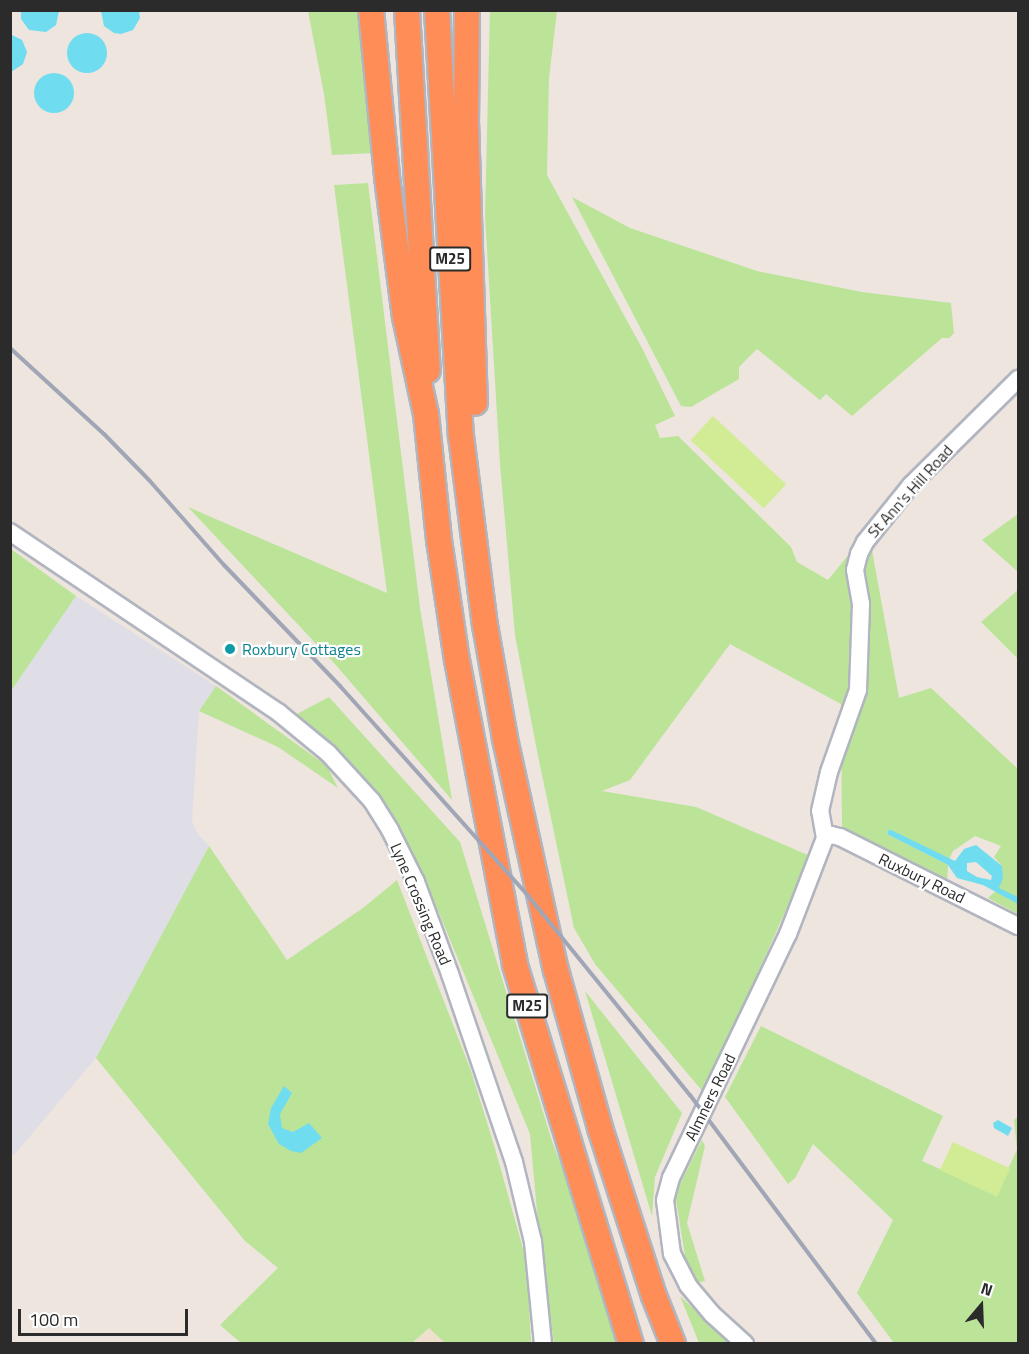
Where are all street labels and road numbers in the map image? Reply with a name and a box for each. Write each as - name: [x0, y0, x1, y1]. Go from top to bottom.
- road number: M25: [429, 247, 471, 271]
- street label: St Ann's Hill Road: [863, 441, 957, 541]
- street label: Lyne Crossing Road: [387, 840, 455, 968]
- street label: Ruxbury Road: [876, 849, 968, 907]
- road number: M25: [506, 994, 548, 1018]
- street label: Almners Road: [681, 1050, 739, 1144]

